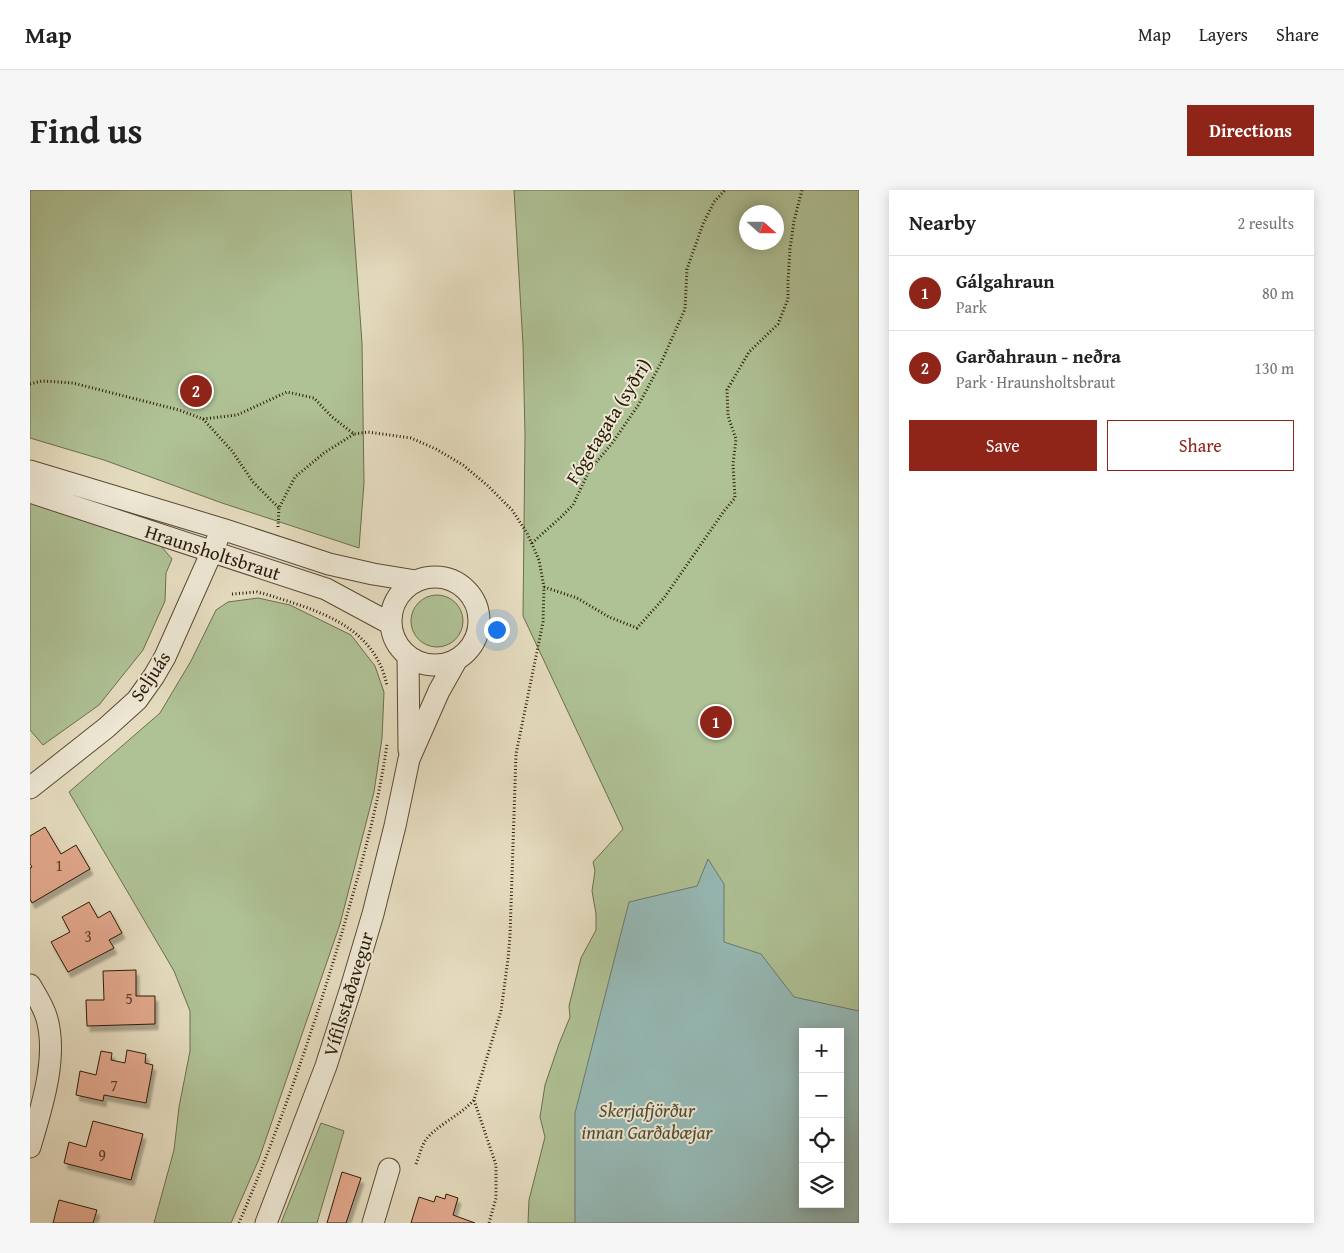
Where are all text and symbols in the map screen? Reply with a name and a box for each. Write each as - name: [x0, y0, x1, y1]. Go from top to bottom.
- text: Map: [25, 17, 72, 52]
- text: Map: [1138, 21, 1171, 48]
- text: Layers: [1199, 21, 1248, 48]
- text: Share: [1276, 21, 1319, 48]
- text: Find us: [30, 105, 143, 156]
- button: Directions: [1187, 105, 1314, 156]
- north arrow: [739, 205, 784, 250]
- text: Nearby: [909, 207, 976, 238]
- text: 2 results: [1237, 211, 1294, 235]
- text: Gálgahraun: [956, 267, 1055, 295]
- text: 1: [921, 281, 929, 305]
- text: 80 m: [1262, 281, 1294, 305]
- text: Park: [956, 295, 987, 319]
- text: Garðahraun - neðra: [956, 342, 1121, 370]
- street label: Fógetagata (syðri): [558, 353, 658, 489]
- text: 2: [921, 356, 929, 380]
- text: 130 m: [1254, 356, 1294, 380]
- text: Park · Hraunsholtsbraut: [956, 370, 1115, 394]
- pin: 2: [180, 372, 212, 410]
- button: Save: [909, 420, 1097, 471]
- button: Share: [1107, 420, 1294, 471]
- street label: Hraunsholtsbraut: [142, 517, 285, 587]
- your location: [484, 617, 510, 643]
- street label: Seljuás: [123, 645, 177, 707]
- pin: 1: [700, 703, 732, 741]
- house number: 1: [55, 853, 63, 877]
- house number: 3: [84, 924, 92, 948]
- street label: Vífilsstaðavegur: [316, 928, 380, 1060]
- house number: 5: [125, 986, 133, 1010]
- map controls: [799, 1028, 844, 1208]
- button: +: [799, 1028, 844, 1073]
- house number: 7: [110, 1073, 118, 1097]
- button: −: [799, 1073, 844, 1118]
- park label: Skerjafjörður innan Garðabæjar: [581, 1096, 714, 1146]
- button: locate: [799, 1118, 844, 1163]
- house number: 9: [98, 1143, 106, 1167]
- button: layers: [799, 1163, 844, 1208]

